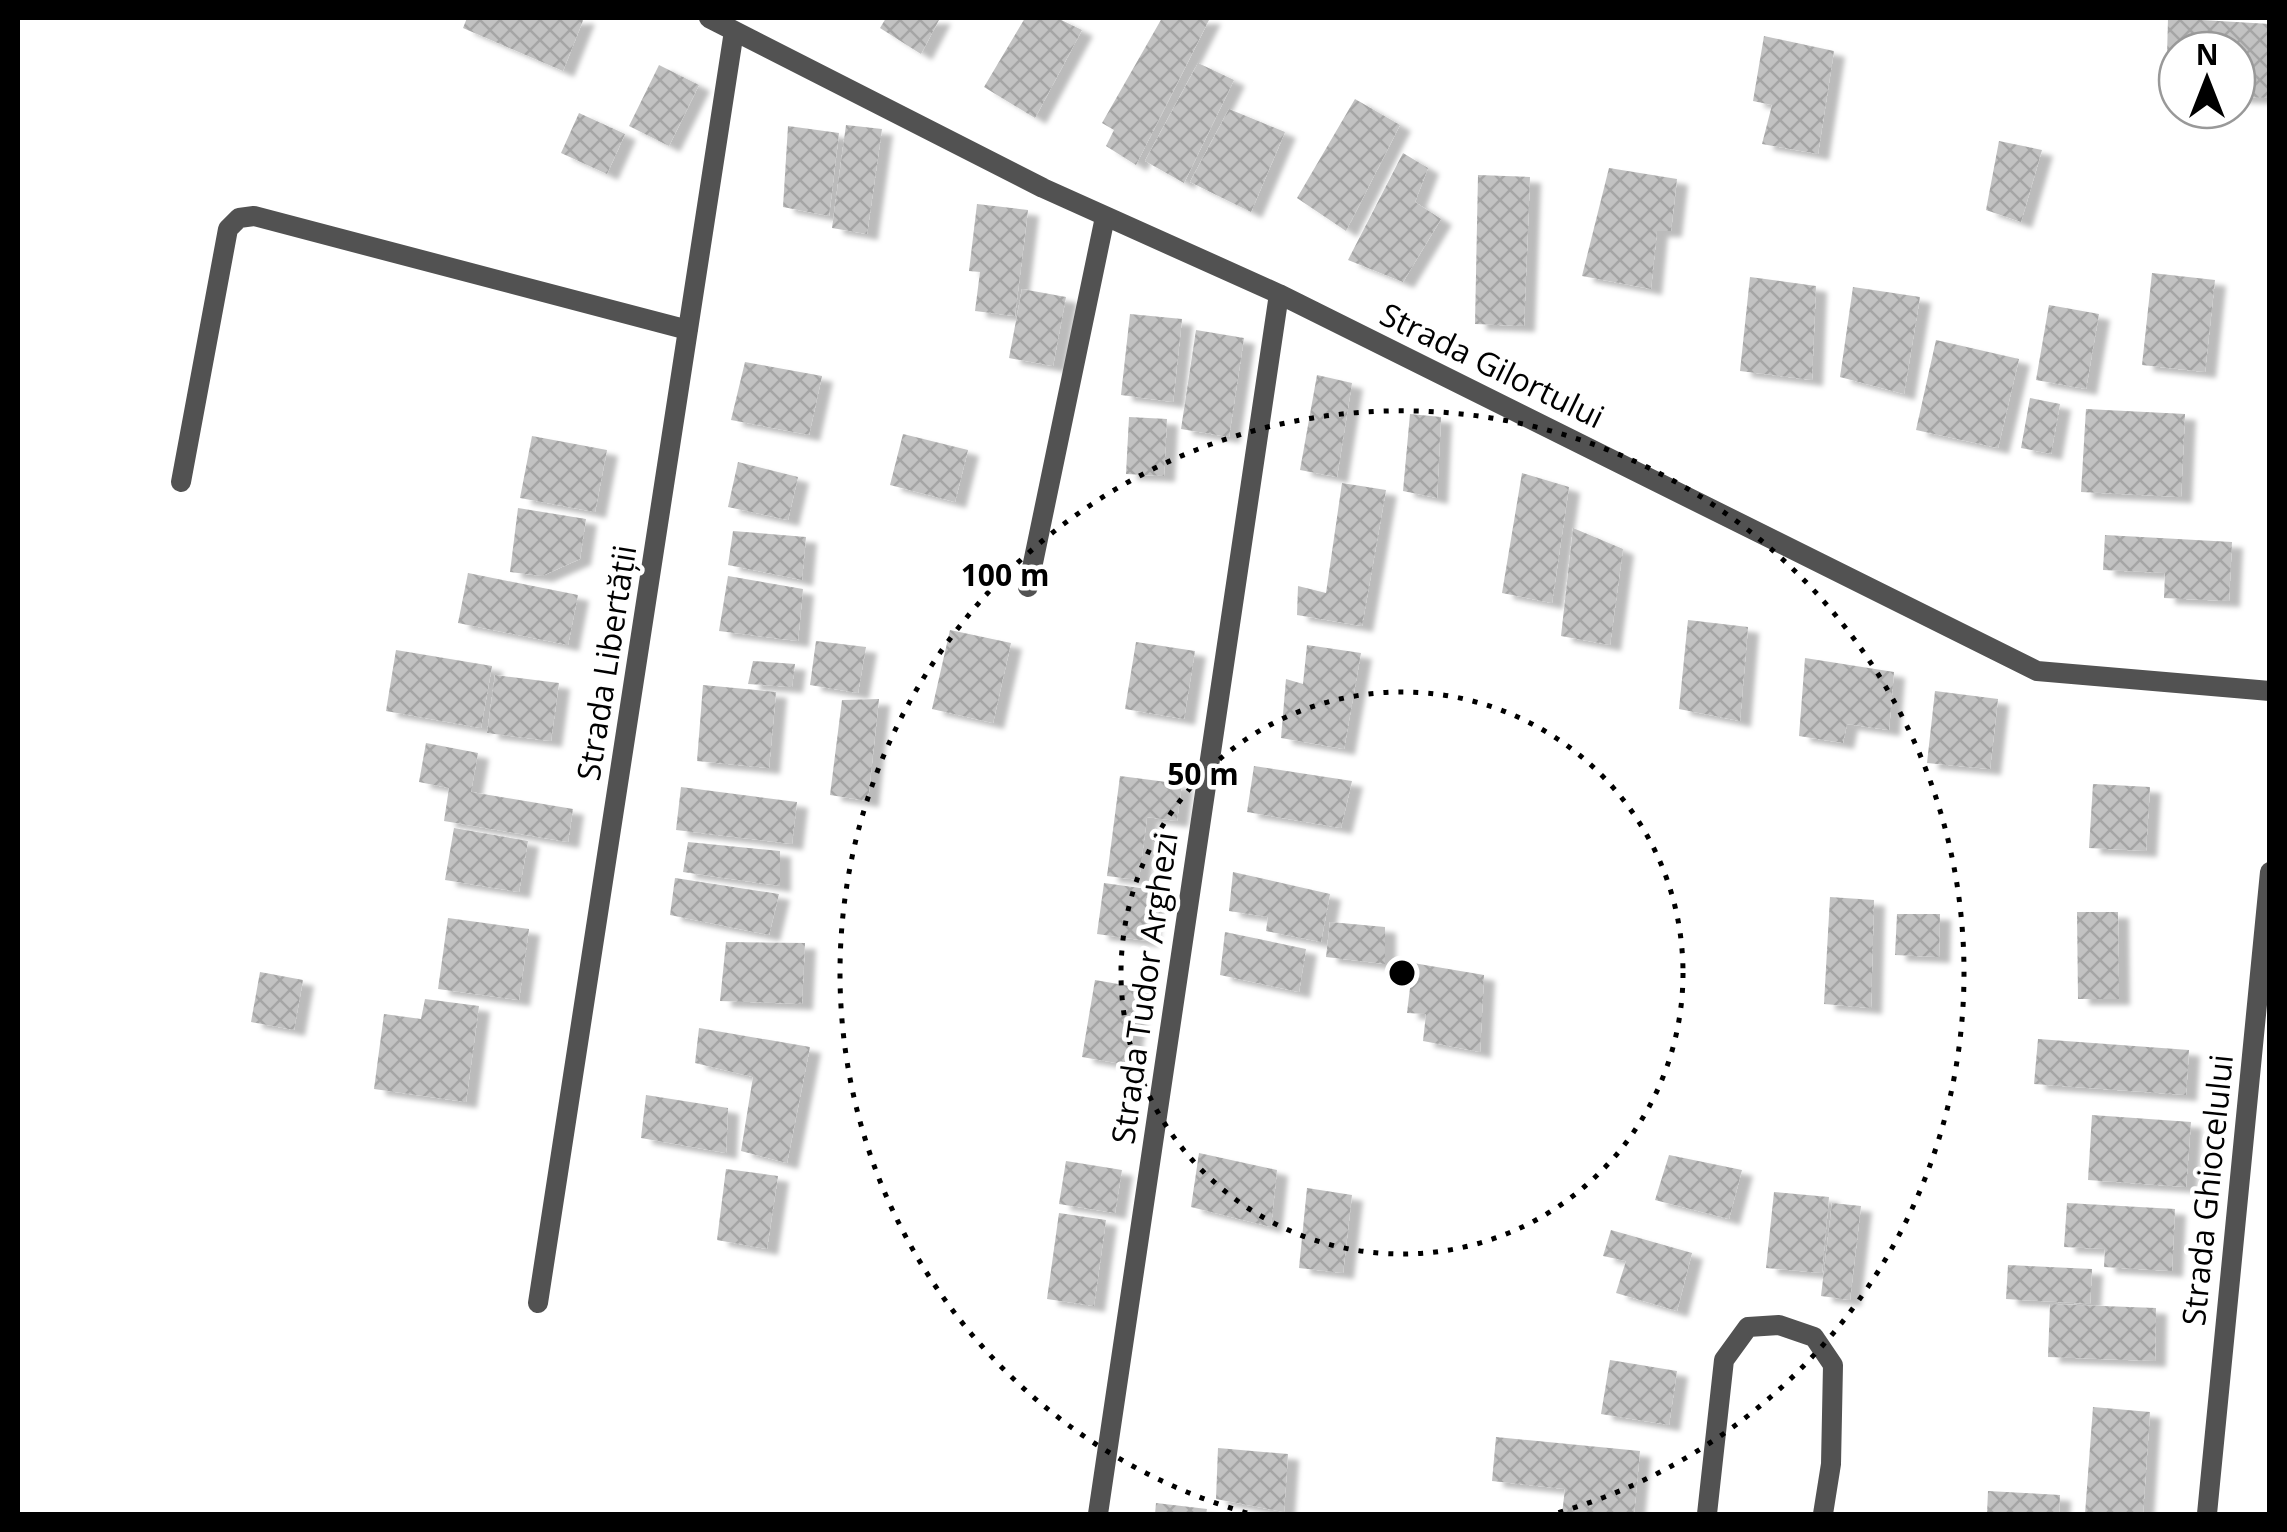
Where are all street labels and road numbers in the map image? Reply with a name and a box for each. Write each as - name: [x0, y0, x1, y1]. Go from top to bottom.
- street label: Strada Gilortului: [1374, 292, 1612, 437]
- street label: Strada Libertății: [566, 542, 645, 783]
- street label: Strada Tudor Arghezi: [1100, 829, 1187, 1146]
- street label: Strada Ghiocelului: [2171, 1052, 2242, 1328]

